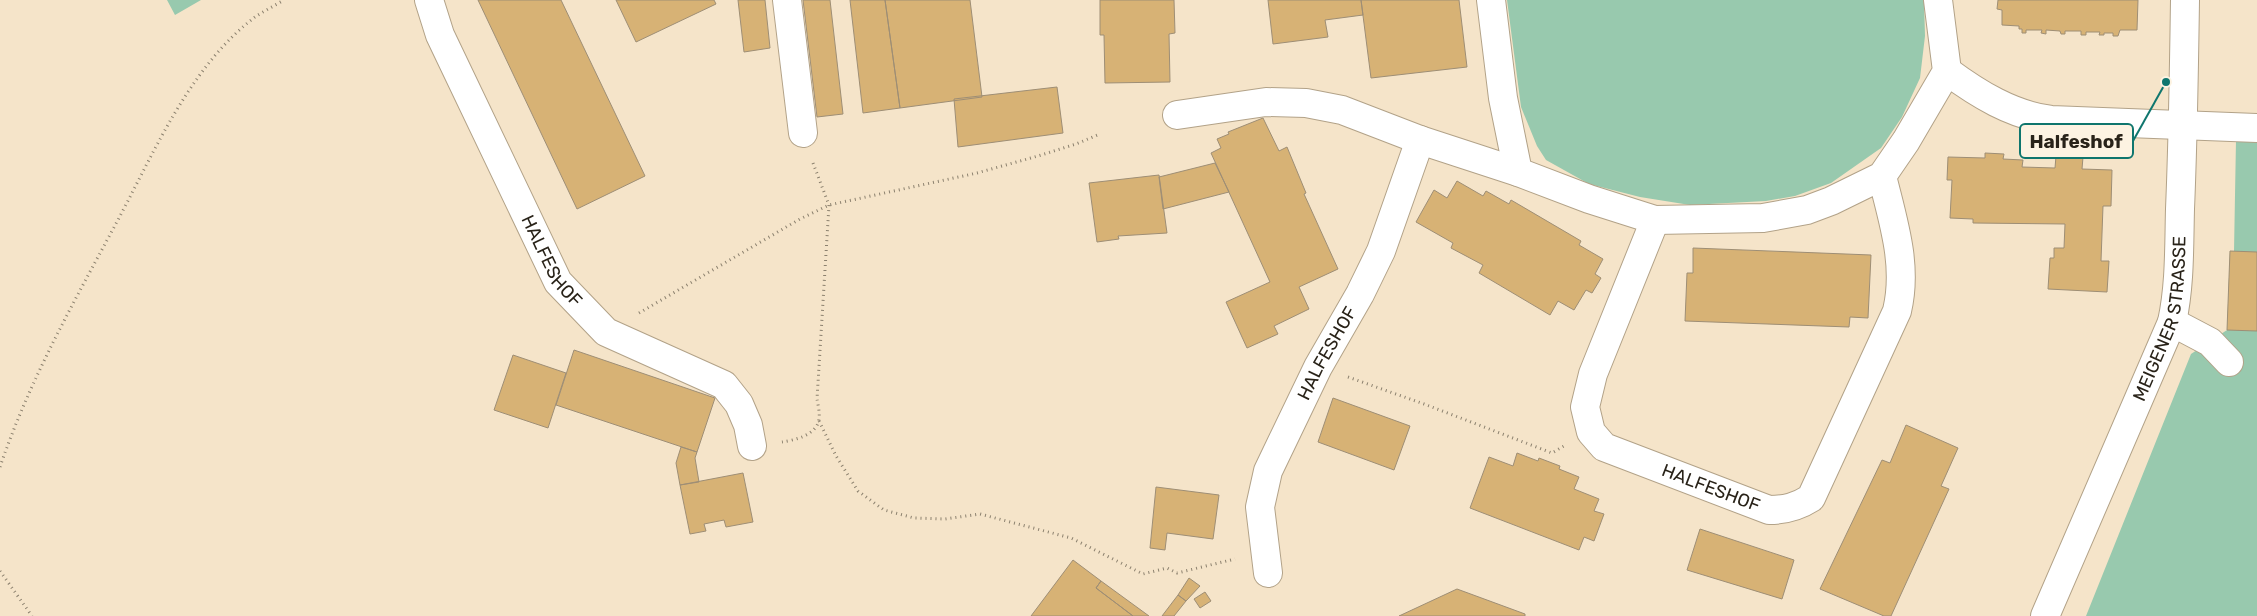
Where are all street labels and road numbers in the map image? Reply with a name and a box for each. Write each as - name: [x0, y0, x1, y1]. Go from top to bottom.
- street label: HALFESHOF: [517, 211, 587, 311]
- street label: MEIGENER STRASSE: [2128, 236, 2190, 404]
- street label: HALFESHOF: [1293, 303, 1361, 404]
- street label: HALFESHOF: [1659, 459, 1763, 517]

